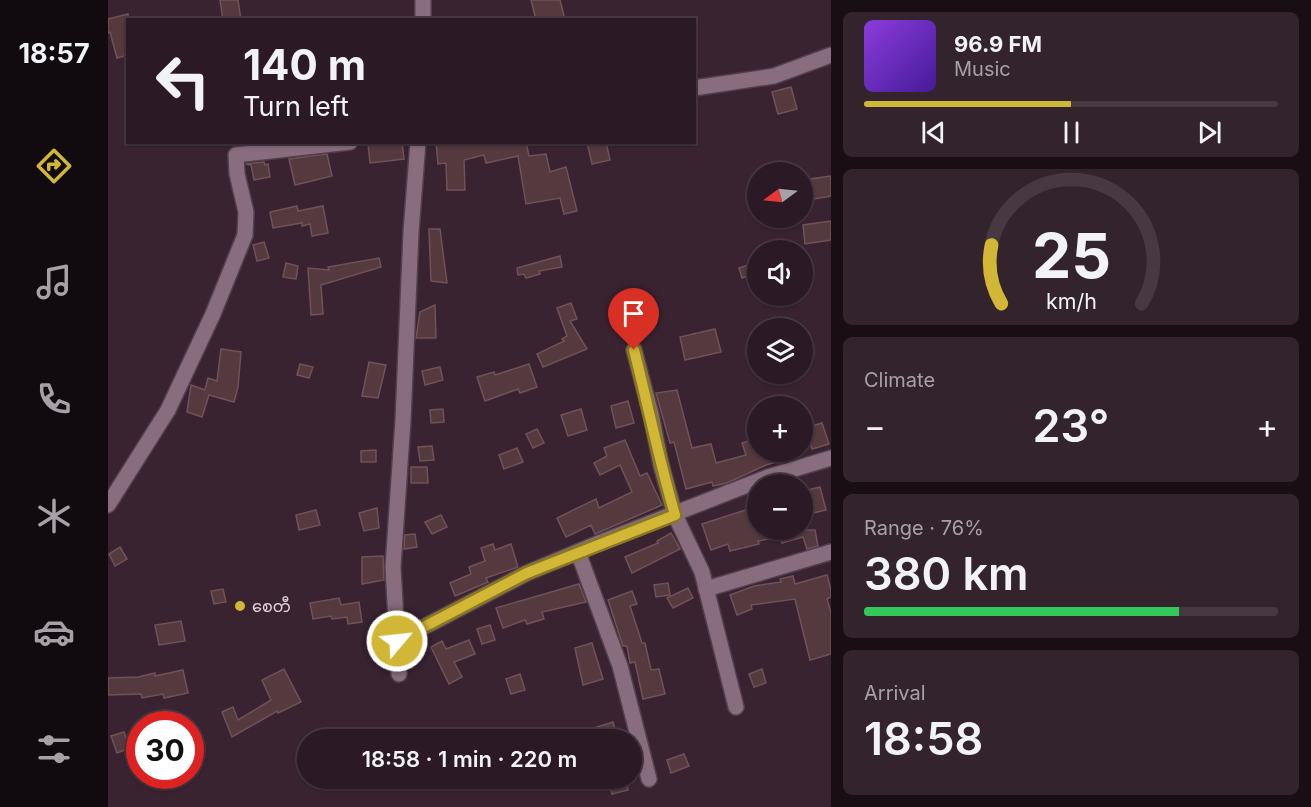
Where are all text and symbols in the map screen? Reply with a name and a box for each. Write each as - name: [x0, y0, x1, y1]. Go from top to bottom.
- text: 96.9 FM: [954, 31, 1042, 57]
- text: 18:57: [18, 37, 90, 70]
- text: 140 m: [243, 39, 366, 90]
- icon: left: [144, 42, 222, 120]
- text: Music: [954, 57, 1011, 81]
- text: Turn left: [243, 90, 349, 123]
- icon: previous: [917, 116, 950, 149]
- icon: pause: [1055, 116, 1088, 149]
- icon: next: [1193, 116, 1226, 149]
- icon: directions: [33, 145, 75, 187]
- north arrow: [747, 162, 813, 228]
- map controls: [747, 162, 813, 540]
- text: 25: [1031, 218, 1111, 293]
- button: sound: [747, 240, 813, 306]
- icon: music: [33, 261, 75, 303]
- pin: [608, 288, 659, 350]
- text: km/h: [1046, 288, 1096, 314]
- icon: arrive: [617, 297, 650, 330]
- button: layers: [747, 318, 813, 384]
- text: Climate: [864, 368, 935, 392]
- icon: phone: [33, 378, 75, 420]
- button: +: [747, 396, 813, 462]
- text: 23°: [1033, 398, 1109, 453]
- text: −: [864, 406, 886, 446]
- text: +: [1256, 406, 1278, 446]
- button: −: [747, 474, 813, 540]
- icon: climate: [33, 495, 75, 537]
- text: Range · 76%: [864, 516, 984, 540]
- text: 380 km: [864, 546, 1029, 601]
- place label: စေတီ: [252, 596, 291, 616]
- marker: စေတီ: [233, 599, 247, 613]
- position arrow: [365, 609, 429, 673]
- icon: car: [33, 611, 75, 653]
- text: Arrival: [864, 681, 926, 705]
- speed limit sign: 30: [126, 711, 204, 789]
- text: 18:58: [864, 711, 983, 766]
- icon: filters: [33, 728, 75, 770]
- text: 18:58 · 1 min · 220 m: [362, 746, 577, 772]

